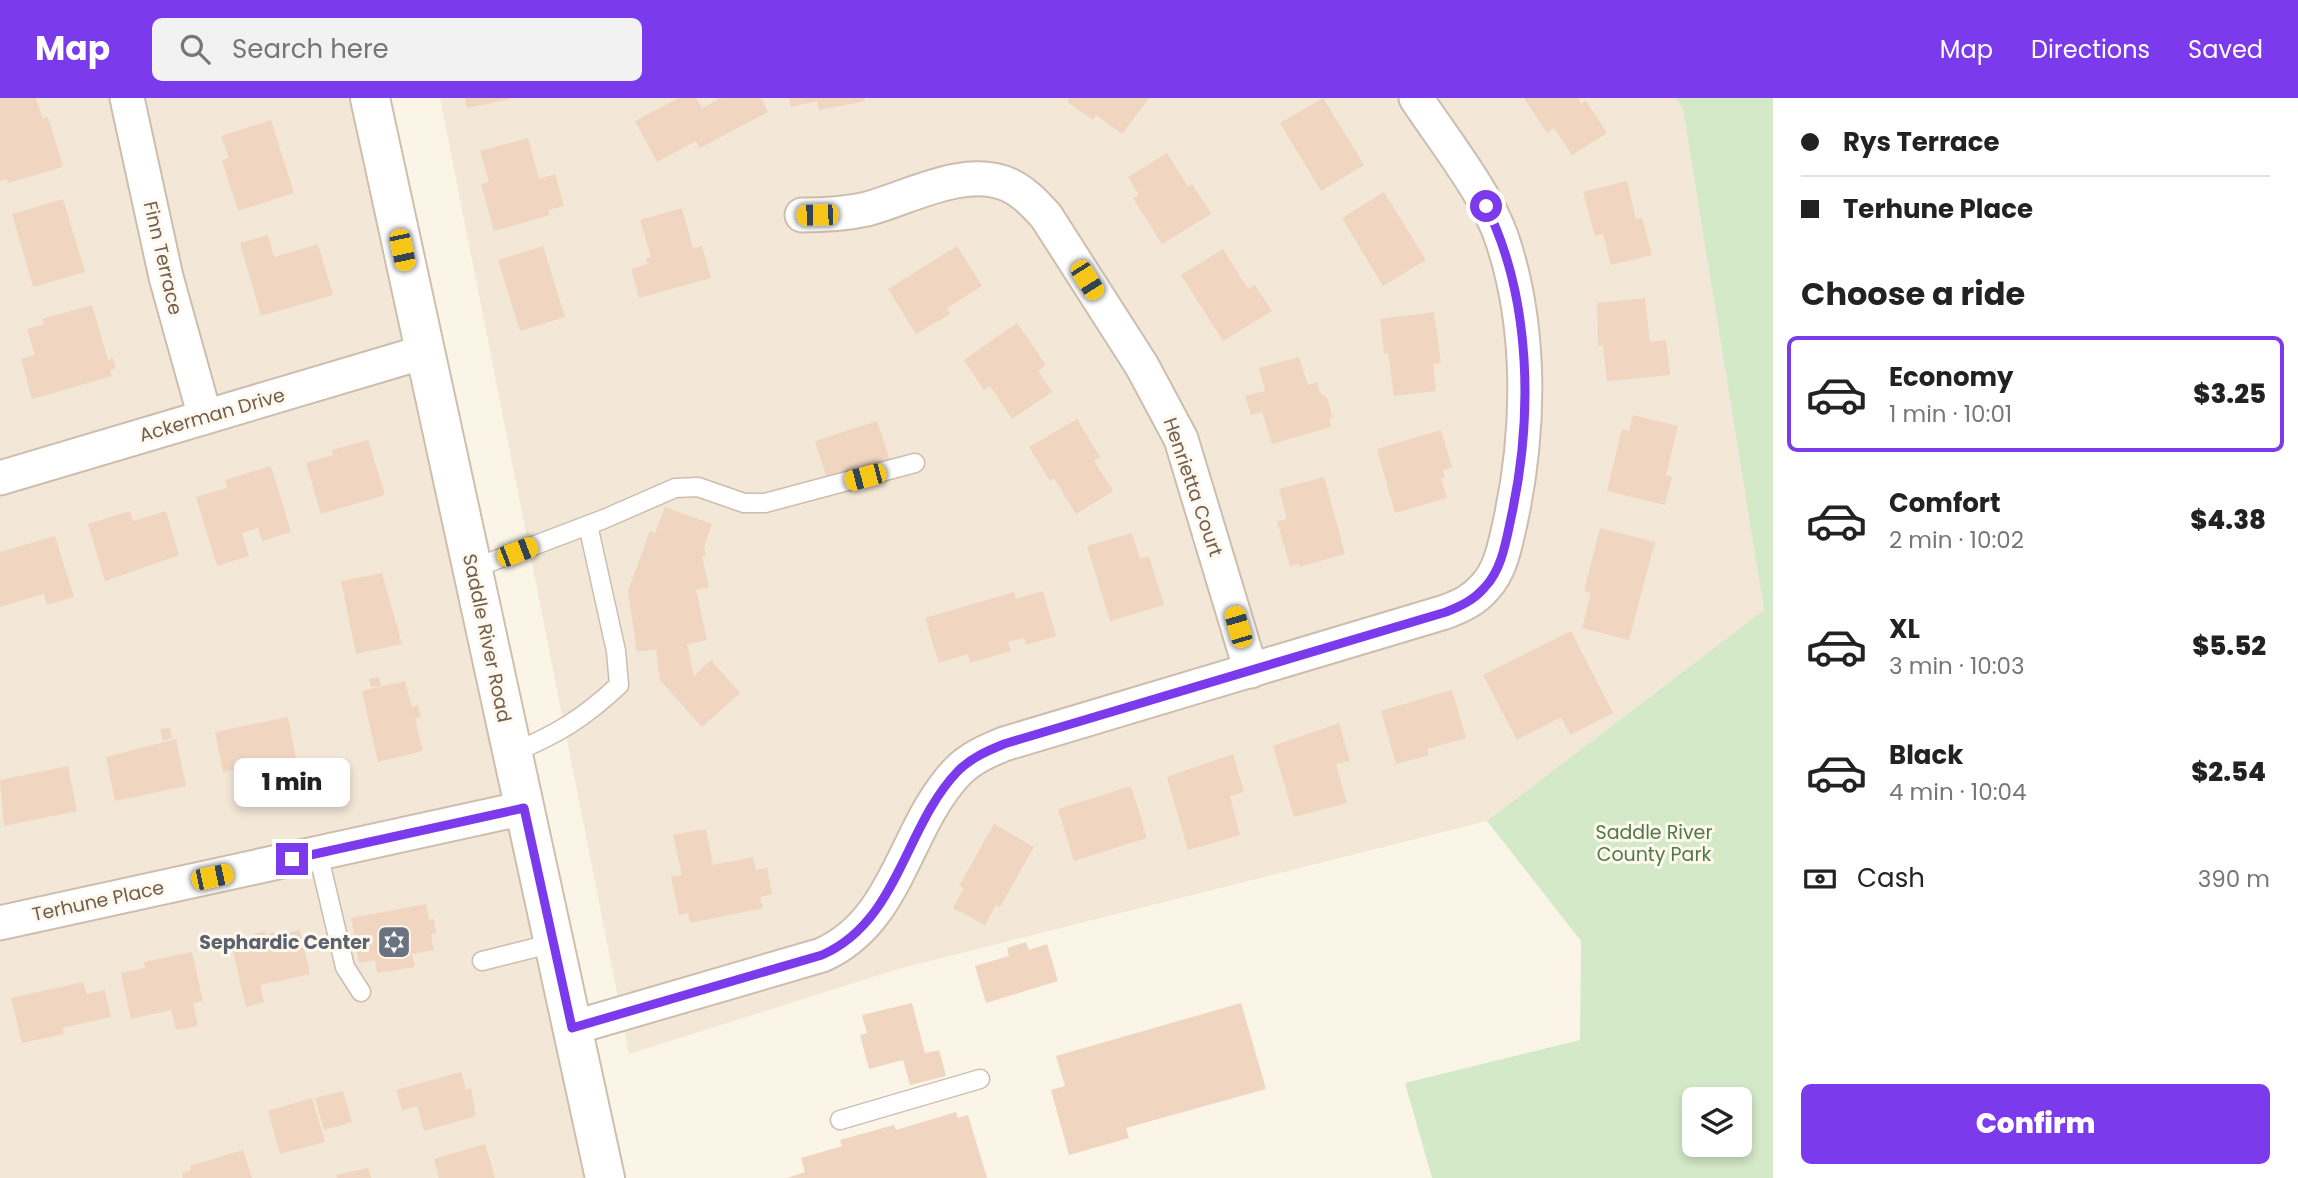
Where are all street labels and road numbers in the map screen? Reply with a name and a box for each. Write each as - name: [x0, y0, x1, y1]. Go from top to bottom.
- street label: Finn Terrace: [137, 198, 189, 318]
- street label: Ackerman Drive: [136, 381, 288, 449]
- street label: Henrietta Court: [1157, 414, 1229, 560]
- street label: Saddle River Road: [456, 551, 518, 725]
- street label: Terhune Place: [30, 874, 166, 928]

